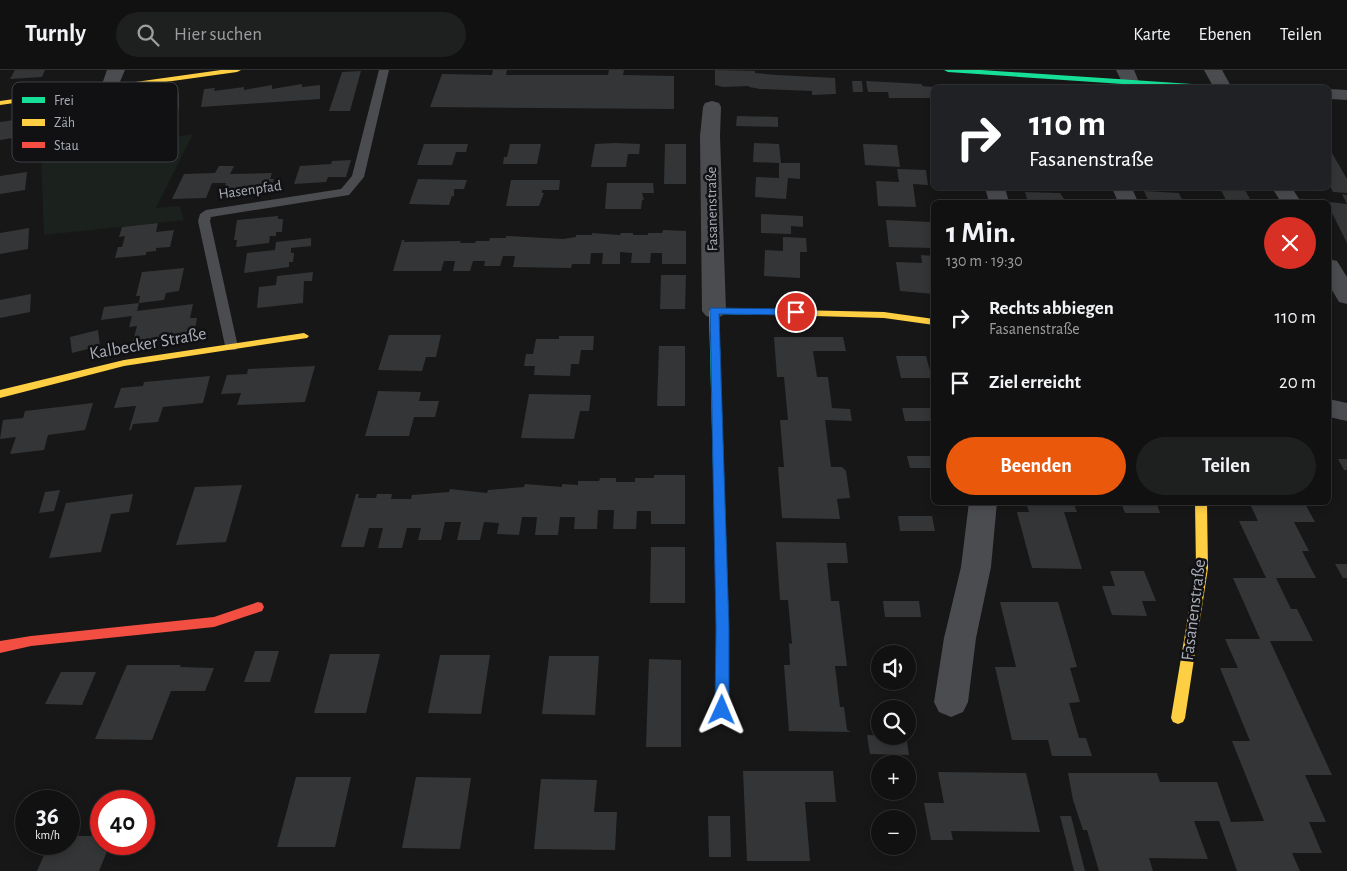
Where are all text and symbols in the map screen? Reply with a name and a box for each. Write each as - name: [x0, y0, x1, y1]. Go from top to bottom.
- search box: [116, 12, 466, 57]
- icon: search: [134, 21, 162, 49]
- text: Turnly: [25, 22, 86, 46]
- text: Hier suchen: [174, 25, 262, 44]
- text: Karte: [1133, 26, 1171, 44]
- text: Ebenen: [1199, 26, 1252, 44]
- text: Teilen: [1280, 26, 1322, 44]
- legend: [12, 82, 178, 162]
- text: Frei: [54, 94, 74, 108]
- icon: right: [946, 105, 1011, 170]
- text: 110 m: [1029, 107, 1106, 142]
- text: Zäh: [54, 116, 75, 130]
- text: Stau: [54, 139, 79, 153]
- text: Fasanenstraße: [1029, 148, 1154, 170]
- street label: Fasanenstraße: [704, 166, 720, 252]
- street label: Hasenpfad: [218, 178, 283, 202]
- button: close: [1264, 217, 1316, 269]
- text: 1 Min.: [946, 218, 1016, 248]
- text: 130 m · 19:30: [946, 253, 1023, 269]
- pin: [775, 291, 817, 333]
- icon: arrive: [782, 298, 810, 326]
- text: Rechts abbiegen: [989, 299, 1114, 318]
- icon: right: [946, 304, 974, 332]
- text: 110 m: [1275, 308, 1316, 327]
- text: Fasanenstraße: [989, 321, 1080, 337]
- street label: Kalbecker Straße: [88, 325, 208, 363]
- icon: arrive: [946, 369, 974, 397]
- text: Ziel erreicht: [989, 373, 1081, 392]
- text: 20 m: [1279, 373, 1316, 392]
- button: Beenden: [946, 437, 1126, 495]
- button: Teilen: [1136, 437, 1316, 495]
- street label: Fasanenstraße: [1179, 558, 1209, 662]
- map controls: [871, 645, 916, 855]
- button: sound: [871, 645, 916, 690]
- position arrow: [695, 683, 747, 735]
- button: search: [871, 700, 916, 745]
- button: +: [871, 755, 916, 800]
- speed limit sign: 40: [90, 790, 155, 855]
- text: 36: [36, 804, 59, 829]
- button: −: [871, 810, 916, 855]
- text: km/h: [35, 829, 60, 841]

